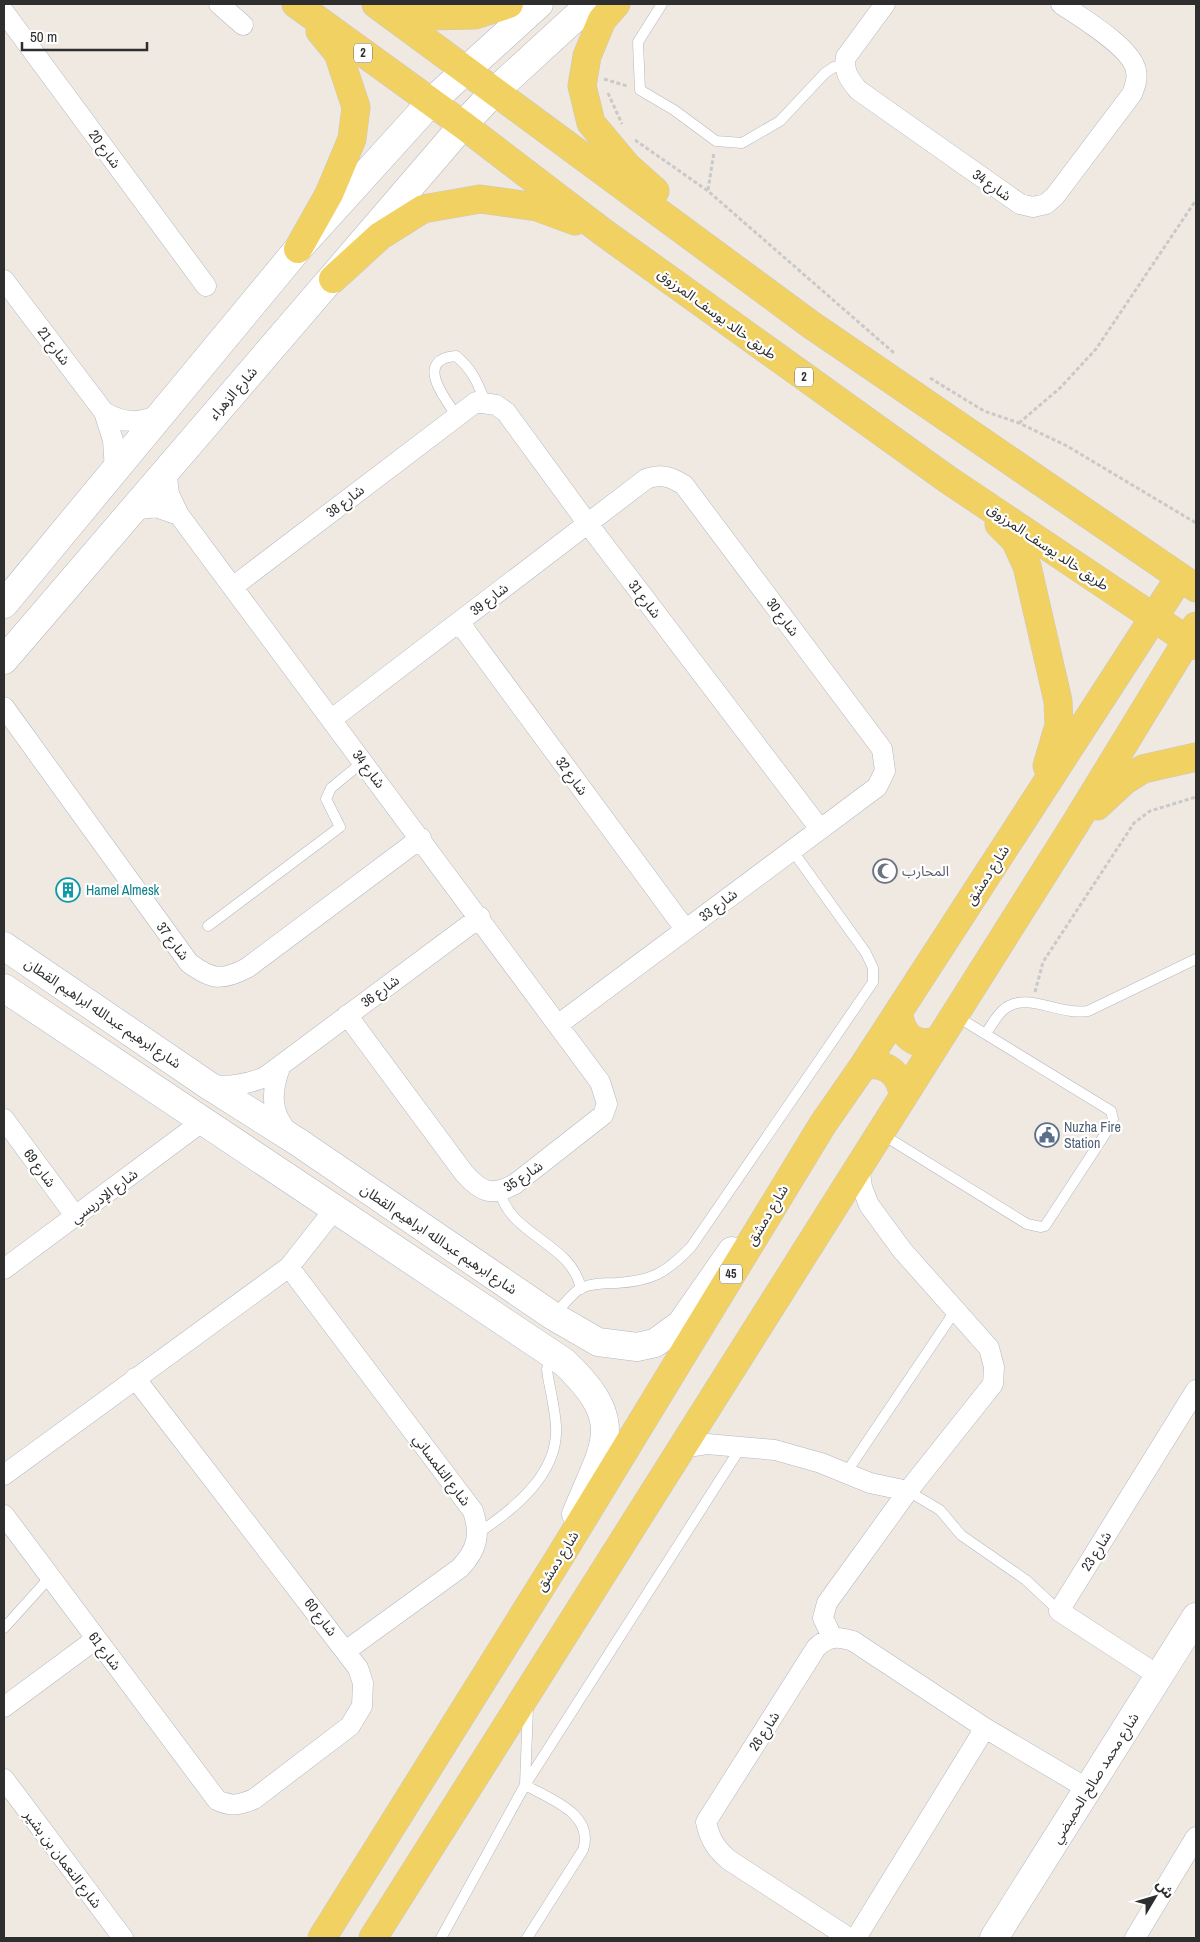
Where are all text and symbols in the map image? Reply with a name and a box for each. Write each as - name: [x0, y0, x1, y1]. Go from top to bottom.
- scale bar: [22, 20, 148, 52]
- text: 50 m: [30, 26, 57, 47]
- road number: 2: [354, 44, 372, 62]
- street label: شارع 20: [83, 126, 125, 173]
- street label: شارع 34: [968, 165, 1015, 206]
- street label: طريق خالد يوسف المرزوق: [653, 265, 780, 364]
- street label: شارع 21: [32, 323, 74, 370]
- street label: شارع الزهراء: [205, 363, 263, 425]
- road number: 2: [795, 368, 813, 387]
- street label: شارع 38: [322, 481, 369, 523]
- street label: طريق خالد يوسف المرزوق: [983, 500, 1112, 595]
- street label: شارع 31: [623, 576, 665, 623]
- street label: شارع 39: [466, 579, 513, 621]
- street label: شارع 30: [761, 594, 803, 641]
- street label: شارع 34: [347, 746, 389, 793]
- street label: شارع 32: [550, 753, 592, 800]
- street label: شارع دمشق: [961, 842, 1015, 909]
- mosque icon: المحارب: [872, 858, 898, 884]
- place label: المحارب: [902, 862, 949, 880]
- building icon: Hamel Almesk: [55, 877, 81, 903]
- place label: Hamel Almesk: [86, 881, 160, 899]
- street label: شارع 33: [695, 885, 742, 927]
- street label: شارع 37: [151, 918, 193, 965]
- street label: شارع ابرهيم عبدالله ابراهيم القطان: [20, 954, 185, 1074]
- street label: شارع 36: [357, 971, 404, 1013]
- place label: Nuzha Fire Station: [1064, 1118, 1121, 1152]
- public building icon: Nuzha Fire Station: [1034, 1122, 1060, 1148]
- street label: شارع 69: [18, 1145, 60, 1192]
- street label: شارع 35: [500, 1156, 547, 1197]
- street label: شارع الإدريسي: [67, 1165, 143, 1229]
- street label: شارع ابرهيم عبدالله ابراهيم القطان: [356, 1180, 521, 1300]
- street label: شارع دمشق: [742, 1181, 794, 1250]
- road number: 45: [720, 1264, 742, 1284]
- street label: شارع التلمساني: [407, 1431, 475, 1511]
- street label: شارع دمشق: [531, 1527, 584, 1596]
- street label: شارع 23: [1077, 1528, 1117, 1575]
- street label: شارع 60: [299, 1594, 341, 1641]
- street label: شارع 61: [83, 1628, 125, 1675]
- street label: شارع 26: [745, 1708, 785, 1755]
- street label: شارع محمد صالح الحميضي: [1047, 1709, 1145, 1848]
- street label: شارع النعمان بن بشير: [18, 1806, 106, 1913]
- north arrow: [1130, 1872, 1180, 1922]
- text: ش: [1152, 1876, 1178, 1902]

